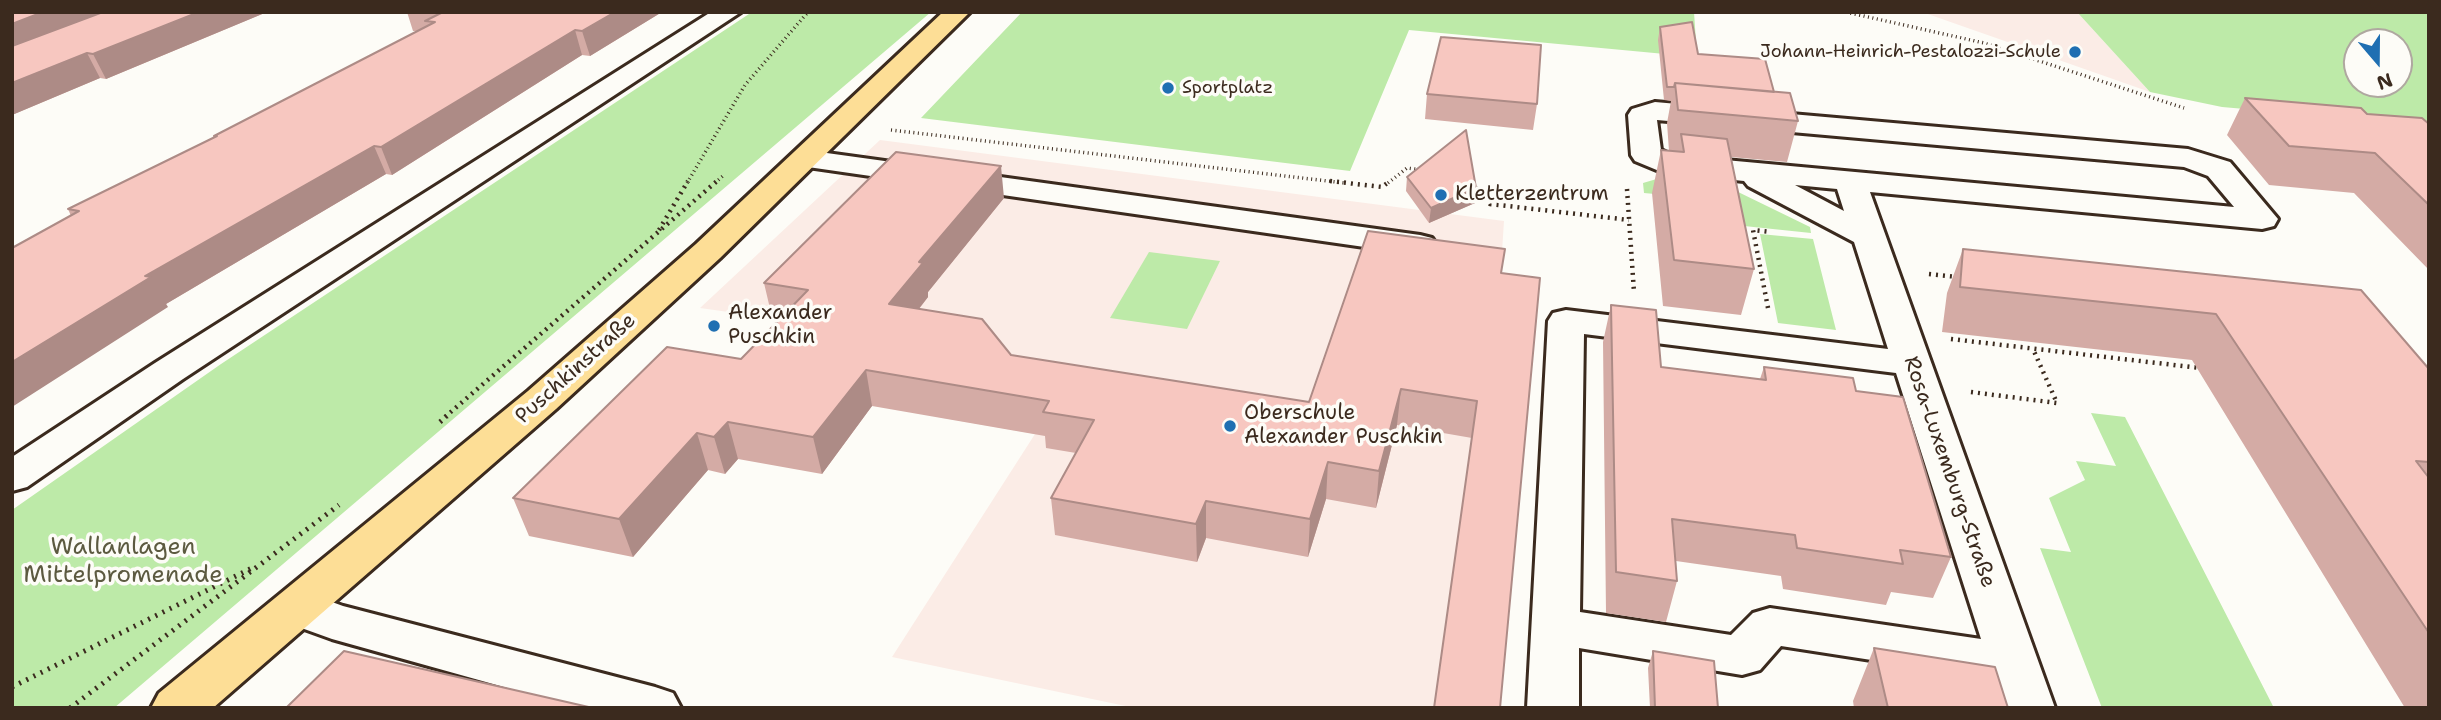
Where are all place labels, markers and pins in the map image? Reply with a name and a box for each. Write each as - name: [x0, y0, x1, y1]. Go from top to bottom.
- place label: Johann-Heinrich-Pestalozzi-Schule: [1760, 41, 2061, 63]
- marker: Johann-Heinrich-Pestalozzi-Schule: [2067, 44, 2083, 60]
- place label: Sportplatz: [1182, 77, 1273, 99]
- marker: Sportplatz: [1160, 80, 1176, 96]
- place label: Kletterzentrum: [1455, 182, 1609, 208]
- marker: Kletterzentrum: [1433, 187, 1449, 203]
- place label: Alexander Puschkin: [728, 301, 832, 351]
- marker: Alexander Puschkin: [706, 318, 722, 334]
- place label: Oberschule Alexander Puschkin: [1244, 401, 1443, 451]
- marker: Oberschule Alexander Puschkin: [1222, 418, 1238, 434]

